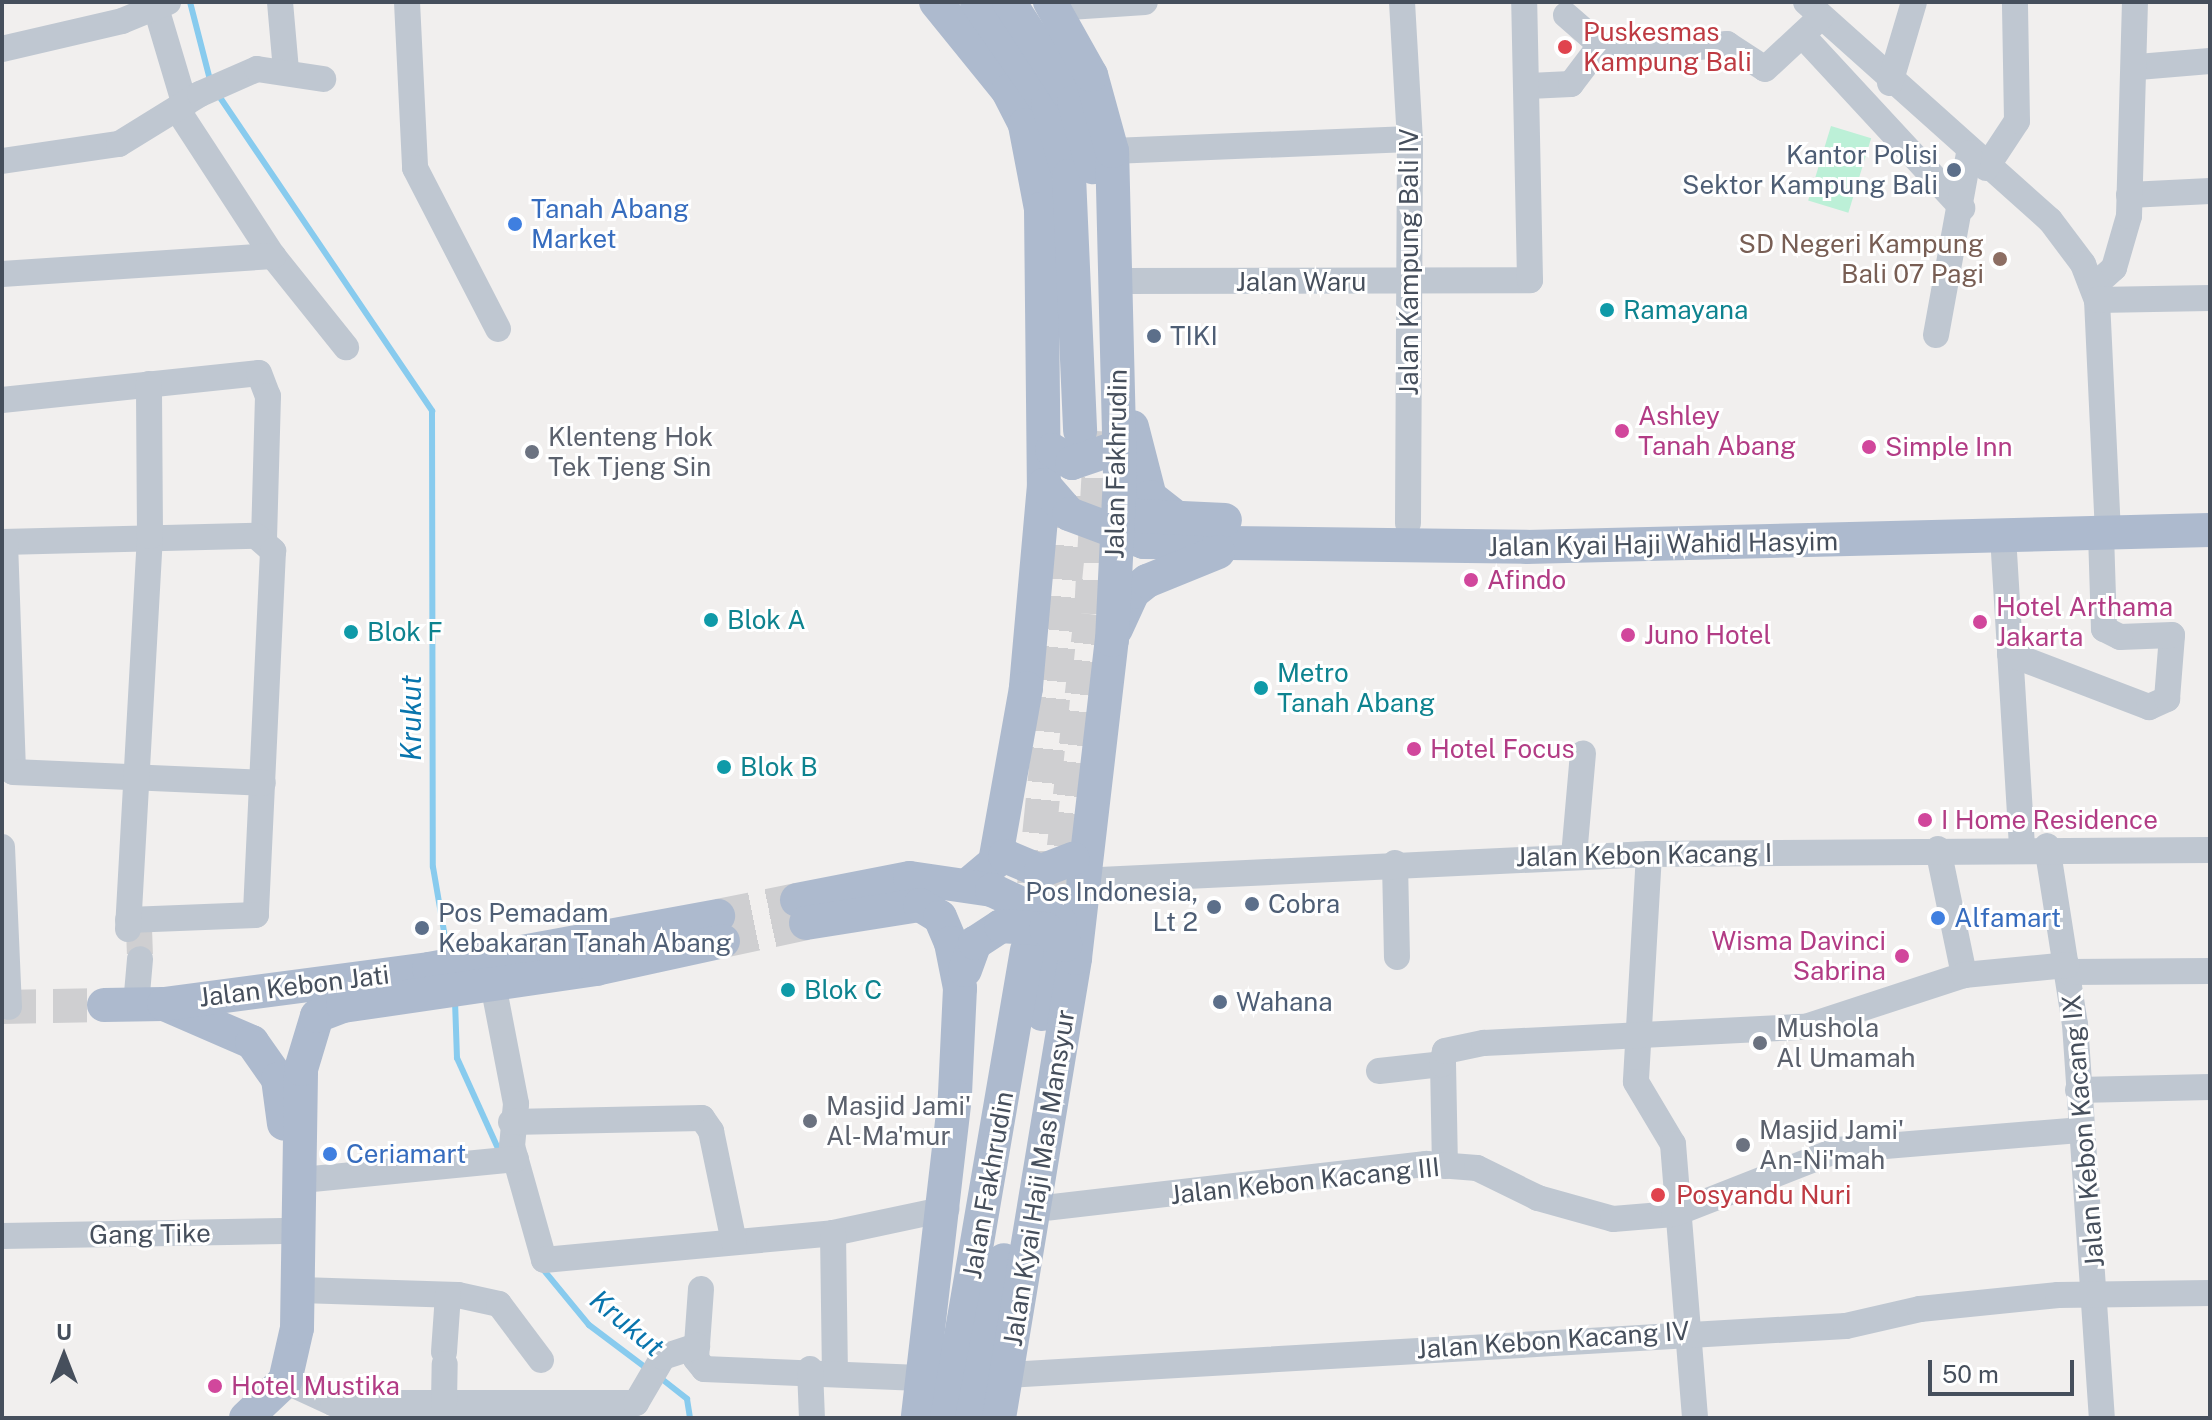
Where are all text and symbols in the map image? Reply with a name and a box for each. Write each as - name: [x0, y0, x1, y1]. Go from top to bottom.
- place label: Puskesmas Kampung Bali: [1583, 16, 1752, 78]
- marker: Puskesmas Kampung Bali: [1554, 36, 1576, 58]
- street label: Jalan Kampung Bali IV: [1393, 128, 1425, 396]
- place label: Kantor Polisi Sektor Kampung Bali: [1682, 139, 1938, 200]
- marker: Kantor Polisi Sektor Kampung Bali: [1945, 161, 1963, 179]
- place label: Tanah Abang Market: [531, 193, 689, 254]
- marker: Tanah Abang Market: [506, 215, 524, 233]
- place label: SD Negeri Kampung Bali 07 Pagi: [1739, 228, 1984, 290]
- marker: SD Negeri Kampung Bali 07 Pagi: [1991, 250, 2009, 268]
- street label: Jalan Waru: [1235, 266, 1367, 298]
- place label: Ramayana: [1623, 294, 1748, 326]
- marker: Ramayana: [1598, 301, 1616, 319]
- place label: TIKI: [1170, 320, 1218, 352]
- marker: TIKI: [1145, 327, 1163, 345]
- street label: Jalan Fakhrudin: [1099, 369, 1133, 559]
- place label: Ashley Tanah Abang: [1638, 400, 1796, 462]
- place label: Klenteng Hok Tek Tjeng Sin: [548, 421, 713, 482]
- marker: Ashley Tanah Abang: [1613, 422, 1631, 440]
- place label: Simple Inn: [1885, 431, 2013, 463]
- marker: Simple Inn: [1860, 438, 1878, 456]
- marker: Klenteng Hok Tek Tjeng Sin: [523, 443, 541, 461]
- street label: Jalan Kyai Haji Wahid Hasyim: [1487, 525, 1839, 563]
- place label: Afindo: [1487, 564, 1566, 596]
- marker: Afindo: [1462, 571, 1480, 589]
- place label: Hotel Arthama Jakarta: [1996, 591, 2173, 652]
- place label: Blok A: [727, 604, 806, 636]
- marker: Blok A: [702, 611, 720, 629]
- marker: Hotel Arthama Jakarta: [1971, 613, 1989, 631]
- place label: Blok F: [367, 616, 443, 648]
- place label: Juno Hotel: [1644, 619, 1772, 651]
- marker: Blok F: [342, 623, 360, 641]
- marker: Juno Hotel: [1619, 626, 1637, 644]
- place label: Metro Tanah Abang: [1277, 657, 1435, 718]
- water label: Krukut: [394, 675, 428, 761]
- marker: Metro Tanah Abang: [1252, 679, 1270, 697]
- place label: Hotel Focus: [1430, 733, 1575, 765]
- marker: Hotel Focus: [1405, 740, 1423, 758]
- place label: Blok B: [740, 751, 818, 783]
- marker: Blok B: [715, 758, 733, 776]
- place label: I Home Residence: [1941, 804, 2158, 836]
- marker: I Home Residence: [1916, 811, 1934, 829]
- street label: Jalan Kebon Kacang I: [1516, 837, 1772, 873]
- place label: Pos Indonesia, Lt 2: [1025, 876, 1198, 938]
- place label: Cobra: [1268, 888, 1340, 920]
- marker: Cobra: [1243, 895, 1261, 913]
- place label: Pos Pemadam Kebakaran Tanah Abang: [438, 897, 732, 958]
- marker: Pos Indonesia, Lt 2: [1205, 898, 1223, 916]
- place label: Alfamart: [1954, 902, 2061, 934]
- marker: Alfamart: [1929, 909, 1947, 927]
- marker: Pos Pemadam Kebakaran Tanah Abang: [413, 919, 431, 937]
- place label: Wisma Davinci Sabrina: [1711, 925, 1886, 986]
- marker: Wisma Davinci Sabrina: [1893, 947, 1911, 965]
- street label: Jalan Kebon Jati: [197, 959, 391, 1013]
- place label: Blok C: [804, 974, 882, 1006]
- marker: Blok C: [779, 981, 797, 999]
- place label: Wahana: [1236, 986, 1333, 1018]
- marker: Wahana: [1211, 993, 1229, 1011]
- street label: Jalan Kebon Kacang IX: [2056, 993, 2110, 1269]
- street label: Jalan Kyai Haji Mas Mansyur: [997, 1007, 1081, 1349]
- place label: Mushola Al Umamah: [1776, 1012, 1916, 1074]
- marker: Mushola Al Umamah: [1751, 1034, 1769, 1052]
- street label: Jalan Fakhrudin: [956, 1089, 1020, 1281]
- place label: Masjid Jami' Al-Ma'mur: [826, 1090, 971, 1152]
- marker: Masjid Jami' Al-Ma'mur: [801, 1112, 819, 1130]
- place label: Masjid Jami' An-Ni'mah: [1759, 1114, 1904, 1176]
- marker: Masjid Jami' An-Ni'mah: [1734, 1136, 1752, 1154]
- place label: Ceriamart: [346, 1138, 466, 1170]
- marker: Ceriamart: [321, 1145, 339, 1163]
- street label: Jalan Kebon Kacang III: [1169, 1151, 1441, 1211]
- place label: Posyandu Nuri: [1676, 1179, 1851, 1211]
- marker: Posyandu Nuri: [1647, 1184, 1669, 1206]
- street label: Gang Tike: [89, 1217, 211, 1251]
- water label: Krukut: [583, 1282, 671, 1364]
- street label: Jalan Kebon Kacang IV: [1415, 1315, 1691, 1365]
- north arrow: [24, 1316, 104, 1396]
- text: U: [56, 1319, 72, 1345]
- scale bar: [1932, 1344, 2078, 1394]
- text: 50 m: [1942, 1360, 1999, 1388]
- place label: Hotel Mustika: [231, 1370, 400, 1402]
- marker: Hotel Mustika: [206, 1377, 224, 1395]

